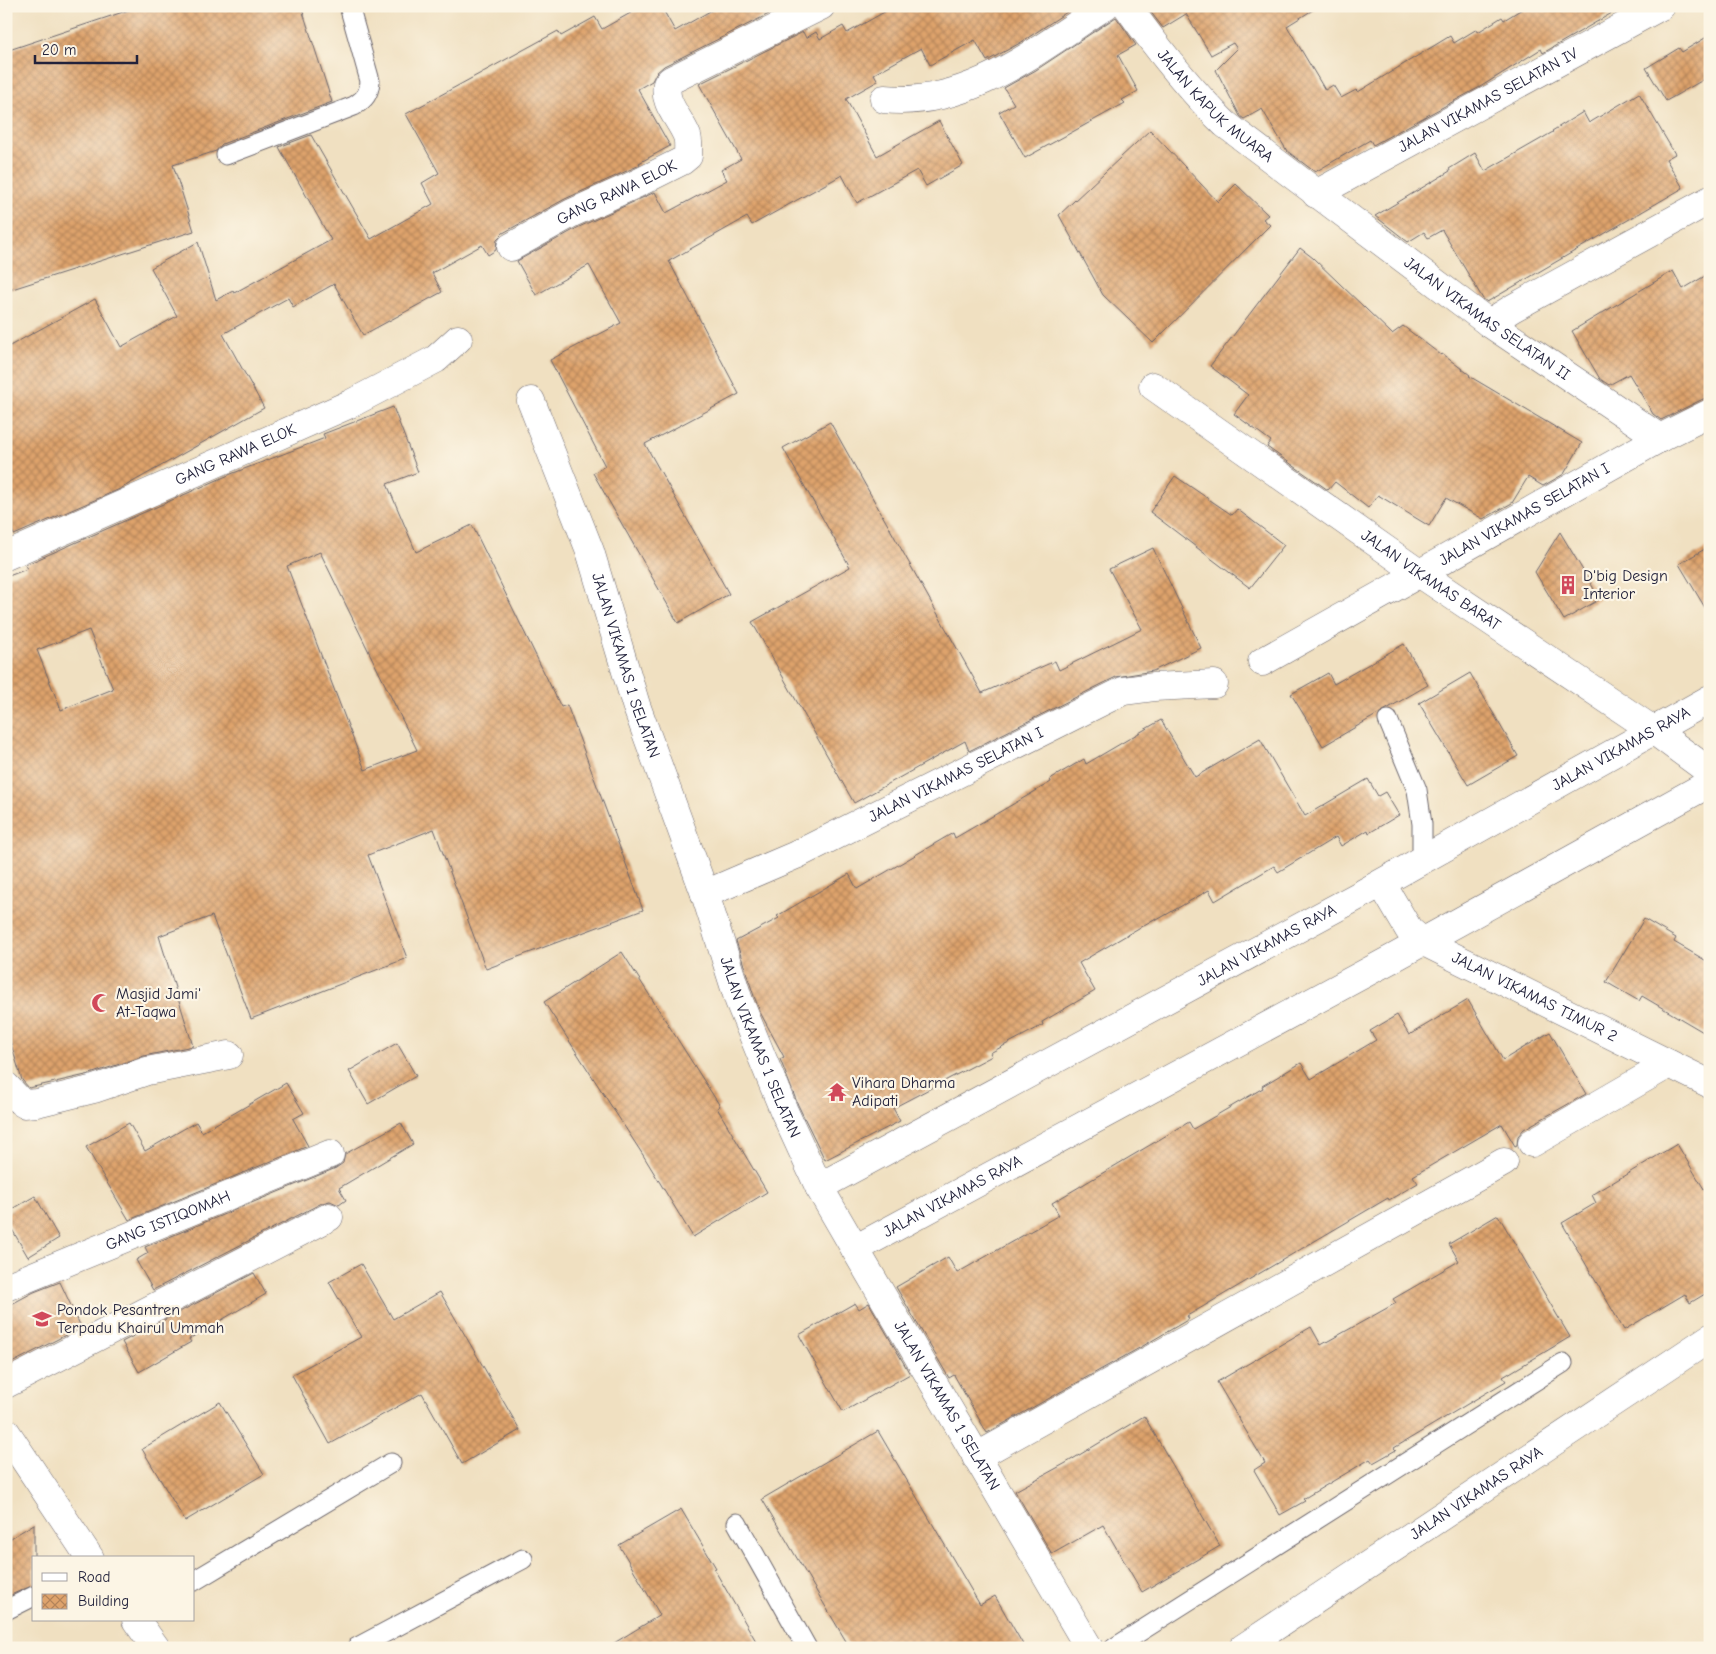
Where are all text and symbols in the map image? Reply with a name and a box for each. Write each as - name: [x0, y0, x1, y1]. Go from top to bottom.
- scale bar: [35, 32, 138, 64]
- text: 20 m: [42, 41, 76, 59]
- street label: JALAN VIKAMAS SELATAN IV: [1395, 44, 1581, 156]
- street label: JALAN KAPUK MUARA: [1154, 46, 1277, 166]
- street label: GANG RAWA ELOK: [554, 156, 679, 229]
- street label: JALAN VIKAMAS SELATAN II: [1401, 253, 1573, 384]
- street label: GANG RAWA ELOK: [172, 420, 299, 489]
- street label: JALAN VIKAMAS SELATAN I: [1436, 459, 1613, 570]
- street label: JALAN VIKAMAS BARAT: [1358, 526, 1505, 635]
- place label: D'big Design Interior: [1583, 567, 1668, 603]
- street label: JALAN VIKAMAS 1 SELATAN: [588, 571, 664, 760]
- building icon: D'big Design Interior: [1557, 574, 1579, 596]
- street label: JALAN VIKAMAS RAYA: [1549, 703, 1693, 794]
- street label: JALAN VIKAMAS SELATAN I: [866, 723, 1046, 826]
- street label: JALAN VIKAMAS RAYA: [1194, 900, 1339, 990]
- street label: JALAN VIKAMAS TIMUR 2: [1449, 948, 1620, 1045]
- street label: JALAN VIKAMAS 1 SELATAN: [717, 955, 804, 1140]
- place label: Masjid Jami' At-Taqwa: [116, 985, 201, 1021]
- mosque icon: Masjid Jami' At-Taqwa: [90, 992, 112, 1014]
- place label: Vihara Dharma Adipati: [852, 1074, 955, 1110]
- temple icon: Vihara Dharma Adipati: [826, 1081, 848, 1103]
- street label: JALAN VIKAMAS RAYA: [880, 1151, 1025, 1241]
- street label: GANG ISTIQOMAH: [103, 1187, 233, 1254]
- place label: Pondok Pesantren Terpadu Khairul Ummah: [57, 1301, 224, 1337]
- school or university icon: Pondok Pesantren Terpadu Khairul Ummah: [31, 1308, 53, 1330]
- street label: JALAN VIKAMAS 1 SELATAN: [890, 1318, 1003, 1493]
- street label: JALAN VIKAMAS RAYA: [1407, 1443, 1546, 1544]
- legend: [32, 1556, 195, 1622]
- text: Road: [78, 1568, 110, 1586]
- text: Building: [78, 1592, 129, 1610]

